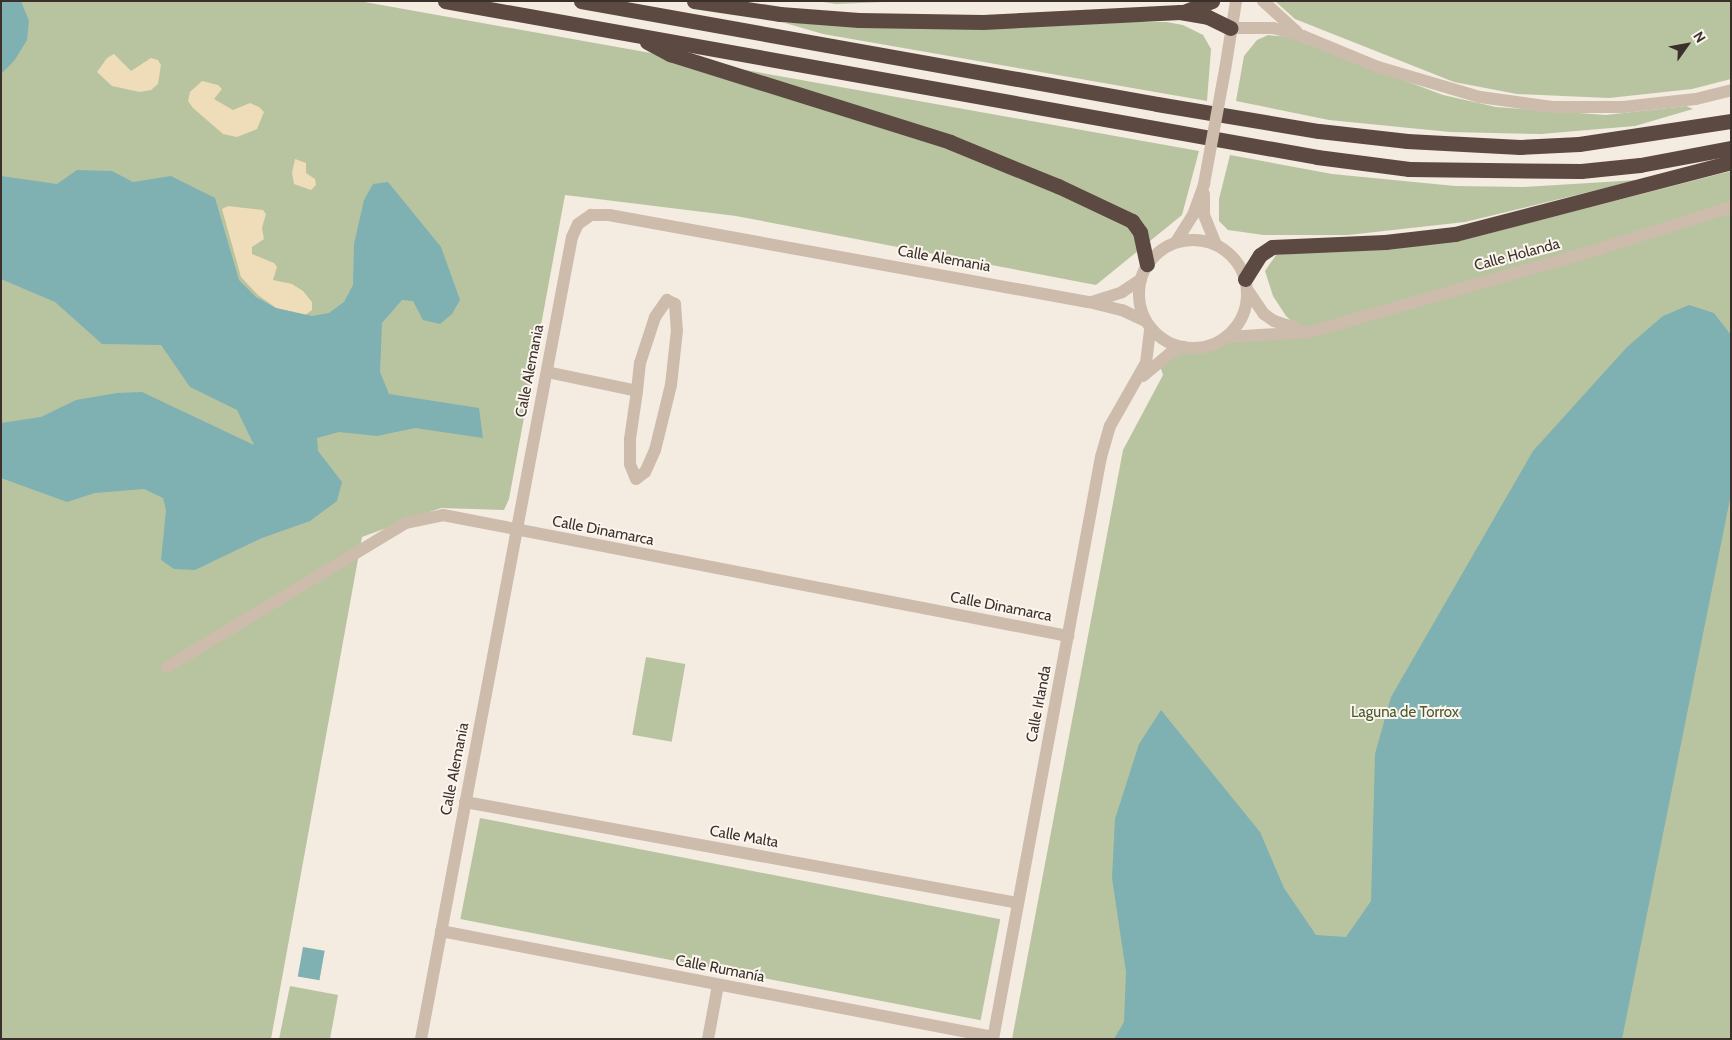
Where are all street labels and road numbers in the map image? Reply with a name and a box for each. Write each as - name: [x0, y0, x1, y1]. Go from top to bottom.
- street label: Calle Holanda: [1472, 235, 1562, 275]
- street label: Calle Alemania: [896, 242, 992, 276]
- street label: Calle Alemania: [512, 323, 548, 419]
- street label: Calle Dinamarca: [551, 512, 655, 550]
- street label: Calle Dinamarca: [949, 588, 1053, 626]
- street label: Calle Irlanda: [1023, 664, 1055, 744]
- street label: Calle Alemania: [437, 721, 473, 817]
- street label: Calle Malta: [708, 822, 780, 852]
- street label: Calle Rumanía: [674, 952, 766, 986]

